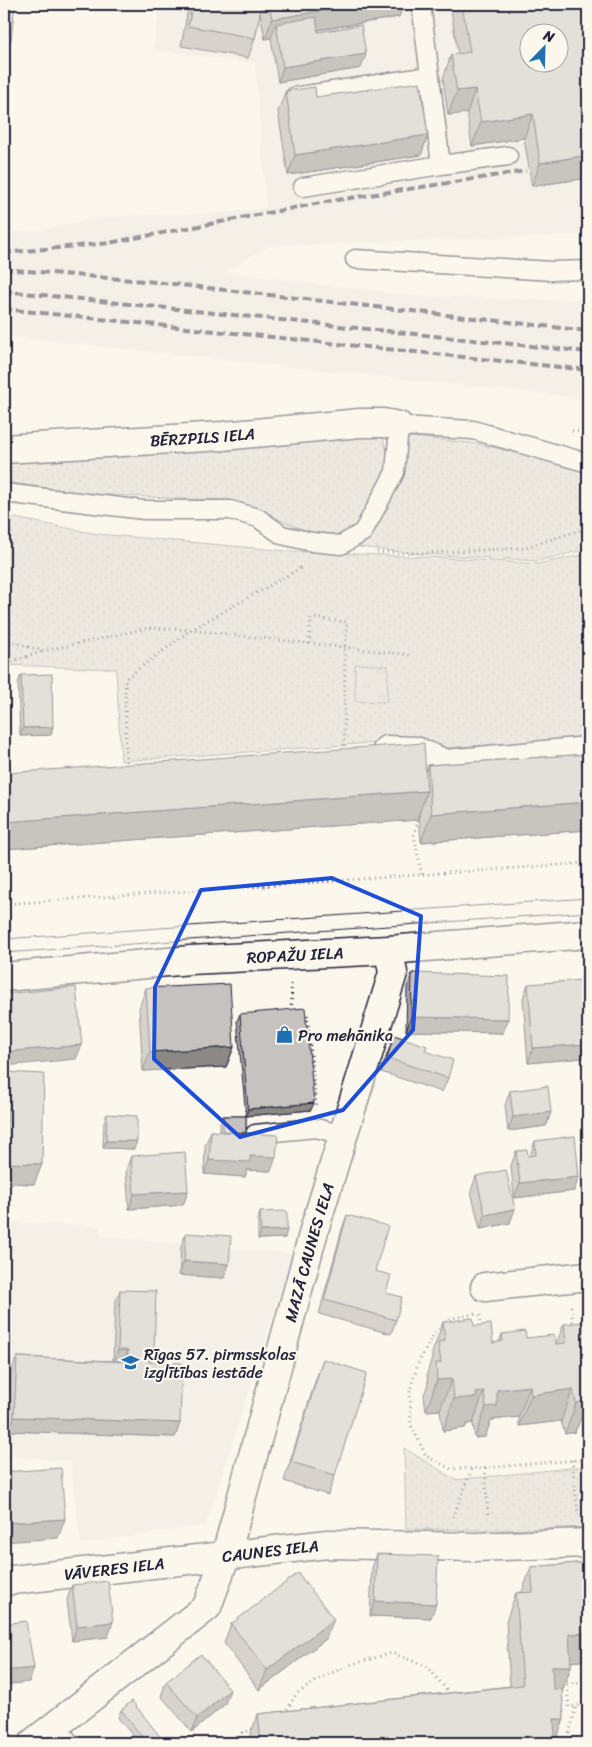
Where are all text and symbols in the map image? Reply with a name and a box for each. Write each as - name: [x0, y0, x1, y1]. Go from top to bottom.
- north arrow: [520, 22, 570, 72]
- text: N: [539, 23, 559, 50]
- street label: BĒRZPILS IELA: [149, 419, 256, 455]
- street label: ROPAŽU IELA: [246, 938, 344, 972]
- place label: Pro mehānika: [298, 1021, 393, 1050]
- shop icon: Pro mehānika: [274, 1025, 294, 1045]
- street label: MAZĀ CAUNES IELA: [276, 1179, 343, 1325]
- place label: Rīgas 57. pirmsskolas izglītības iestāde: [144, 1340, 297, 1387]
- school or university icon: Rīgas 57. pirmsskolas izglītības iestāde: [120, 1353, 140, 1373]
- street label: CAUNES IELA: [221, 1531, 320, 1571]
- street label: VĀVERES IELA: [63, 1549, 166, 1589]

